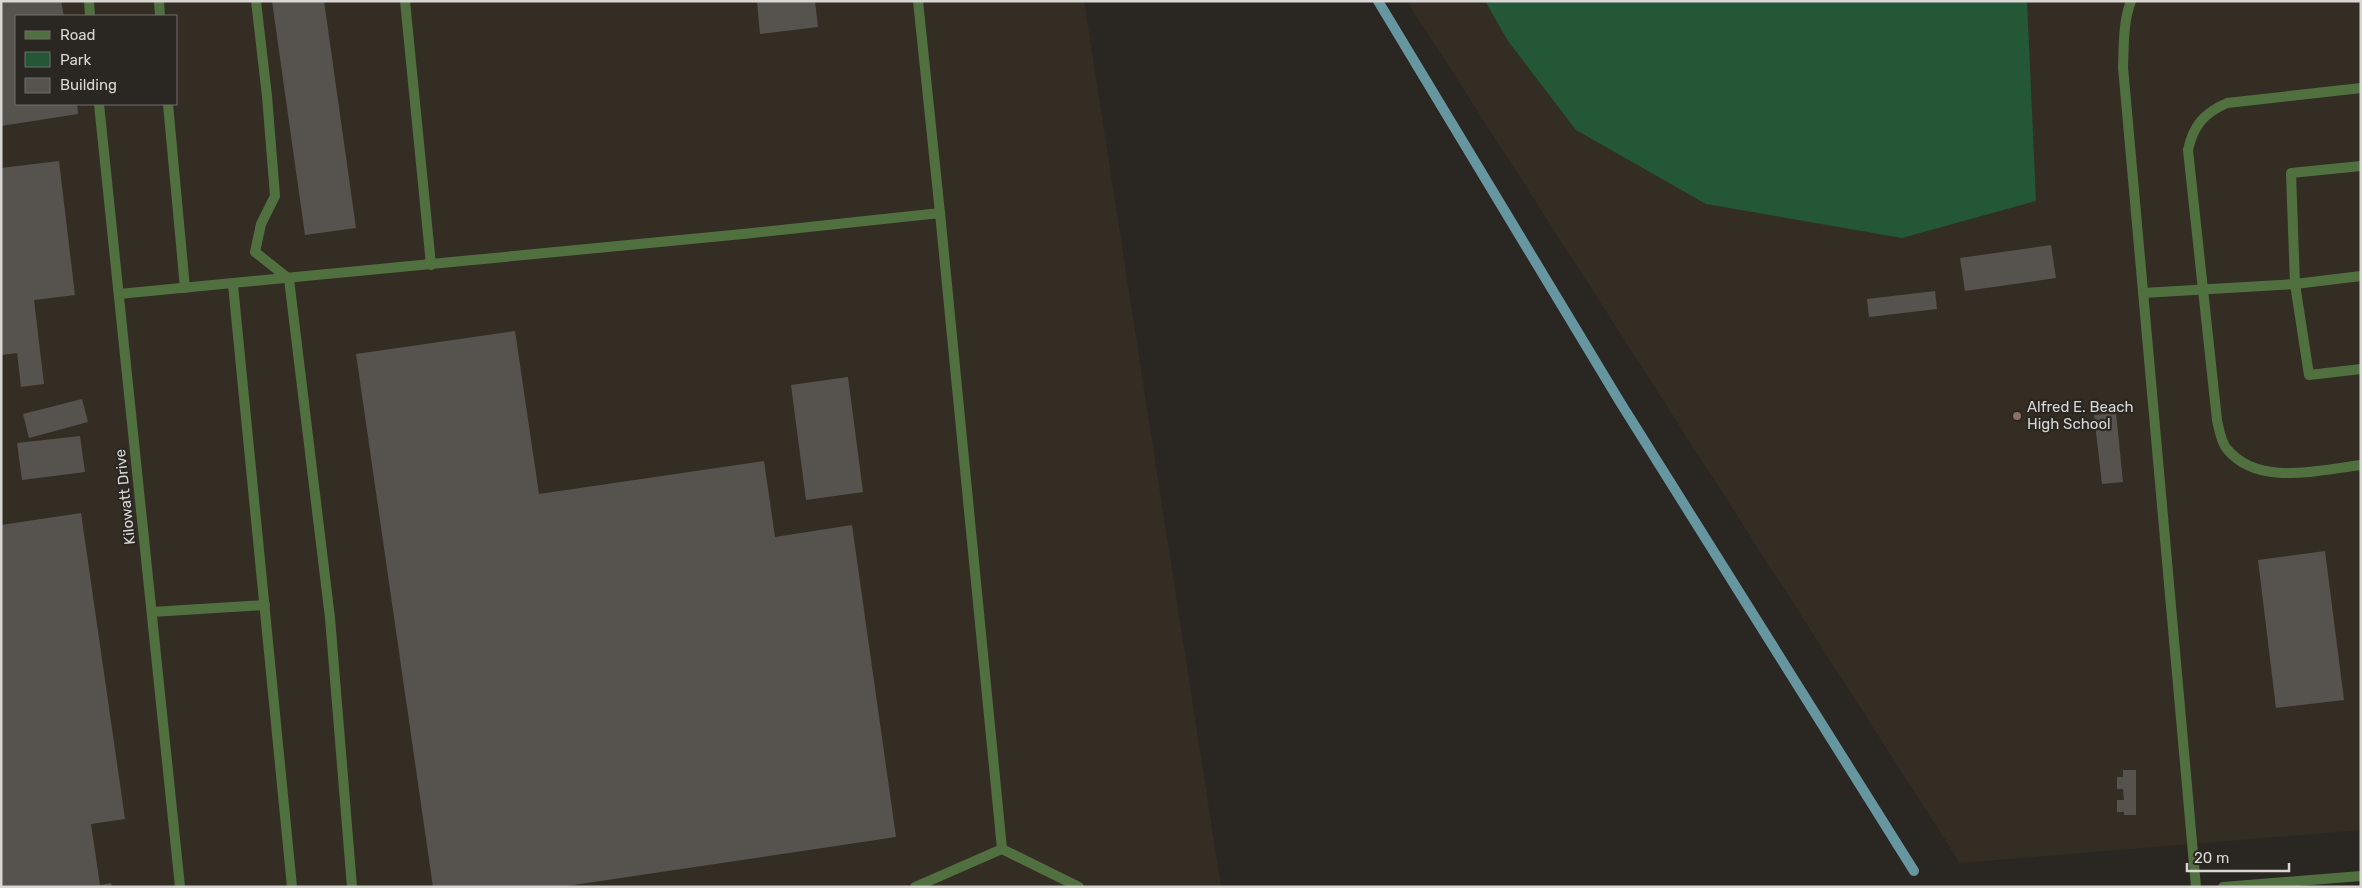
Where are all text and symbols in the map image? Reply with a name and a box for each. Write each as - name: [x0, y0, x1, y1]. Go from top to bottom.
- legend: [15, 15, 178, 105]
- text: Road: [60, 26, 96, 44]
- text: Park: [60, 51, 91, 69]
- text: Building: [60, 76, 117, 94]
- place label: Alfred E. Beach High School: [2027, 398, 2134, 433]
- marker: Alfred E. Beach High School: [2011, 410, 2023, 422]
- street label: Kilowatt Drive: [111, 448, 139, 546]
- scale bar: [2187, 840, 2290, 872]
- text: 20 m: [2194, 849, 2229, 867]

